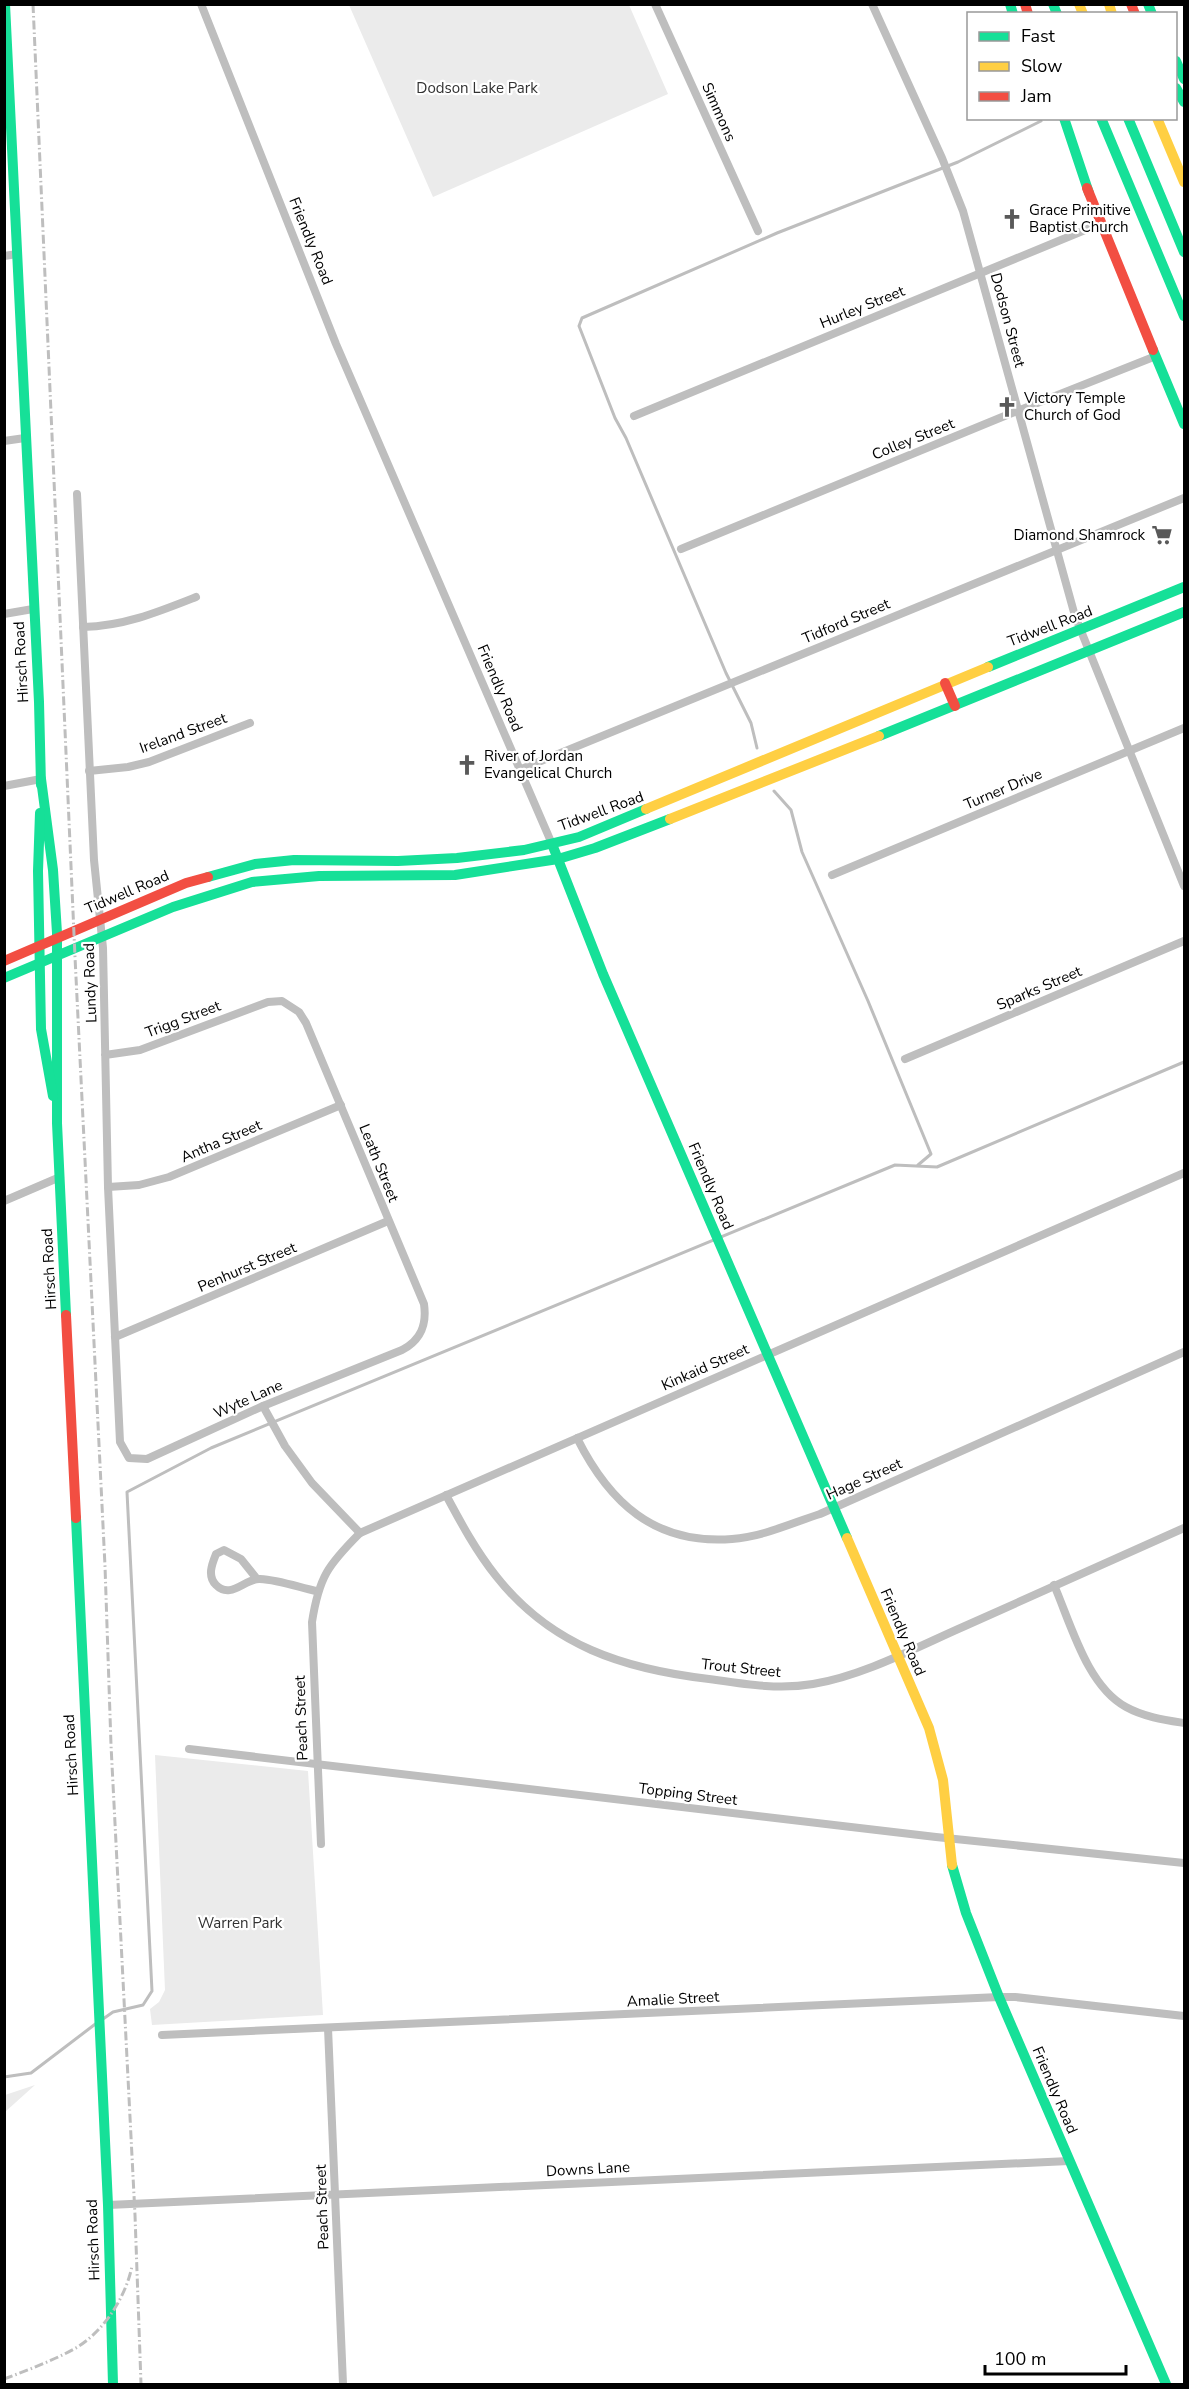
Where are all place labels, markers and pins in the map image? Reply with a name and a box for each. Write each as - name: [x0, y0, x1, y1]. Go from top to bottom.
- place label: Grace Primitive Baptist Church: [1029, 200, 1131, 237]
- church icon: Grace Primitive Baptist Church: [1000, 207, 1024, 231]
- place label: Victory Temple Church of God: [1023, 388, 1125, 425]
- church icon: Victory Temple Church of God: [995, 395, 1019, 419]
- supermarket icon: Diamond Shamrock: [1150, 523, 1174, 547]
- place label: Diamond Shamrock: [1014, 525, 1145, 545]
- place label: River of Jordan Evangelical Church: [484, 746, 612, 783]
- church icon: River of Jordan Evangelical Church: [455, 753, 479, 777]

